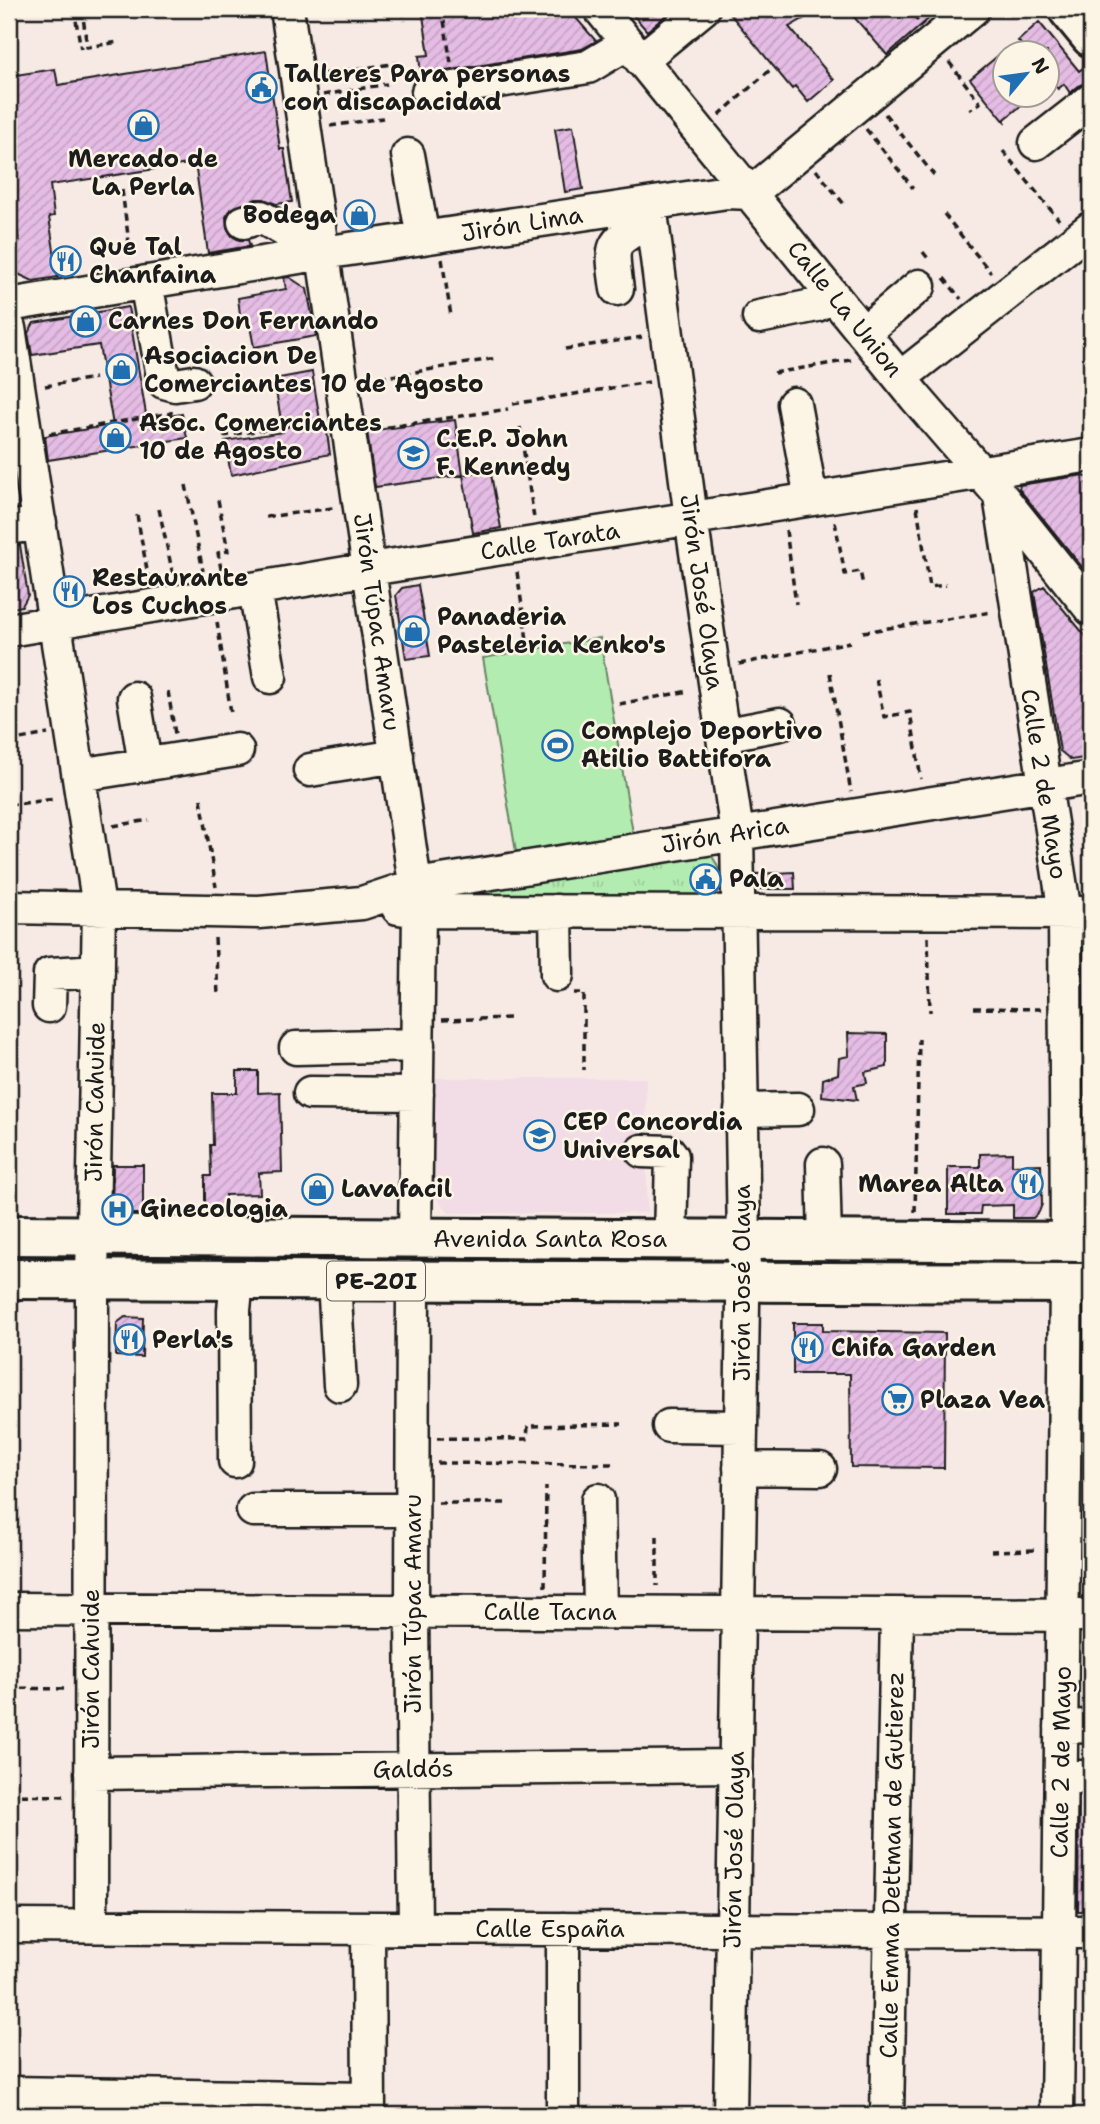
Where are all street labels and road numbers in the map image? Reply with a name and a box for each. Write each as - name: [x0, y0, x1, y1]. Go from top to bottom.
- street label: Jirón Lima: [459, 199, 585, 249]
- street label: Calle La Union: [780, 234, 910, 384]
- street label: Jirón José Olaya: [672, 492, 732, 692]
- street label: Jirón Túpac Amaru: [346, 511, 408, 733]
- street label: Calle Tarata: [478, 514, 622, 568]
- street label: Calle 2 de Mayo: [1013, 686, 1075, 882]
- street label: Jirón Arica: [659, 809, 791, 861]
- street label: Jirón Cahuide: [78, 1021, 112, 1183]
- street label: Jirón José Olaya: [726, 1184, 758, 1382]
- street label: Avenida Santa Rosa: [433, 1223, 667, 1255]
- road number: PE-20I: [327, 1262, 425, 1300]
- street label: Jirón Túpac Amaru: [397, 1494, 429, 1714]
- street label: Jirón Cahuide: [75, 1589, 107, 1749]
- street label: Calle Tacna: [483, 1596, 617, 1628]
- street label: Calle 2 de Mayo: [1043, 1665, 1079, 1859]
- street label: Calle Emma Dettman de Gutierez: [873, 1671, 911, 2059]
- street label: Jirón José Olaya: [716, 1751, 752, 1949]
- street label: Galdós: [372, 1752, 454, 1786]
- street label: Calle España: [475, 1913, 625, 1945]

